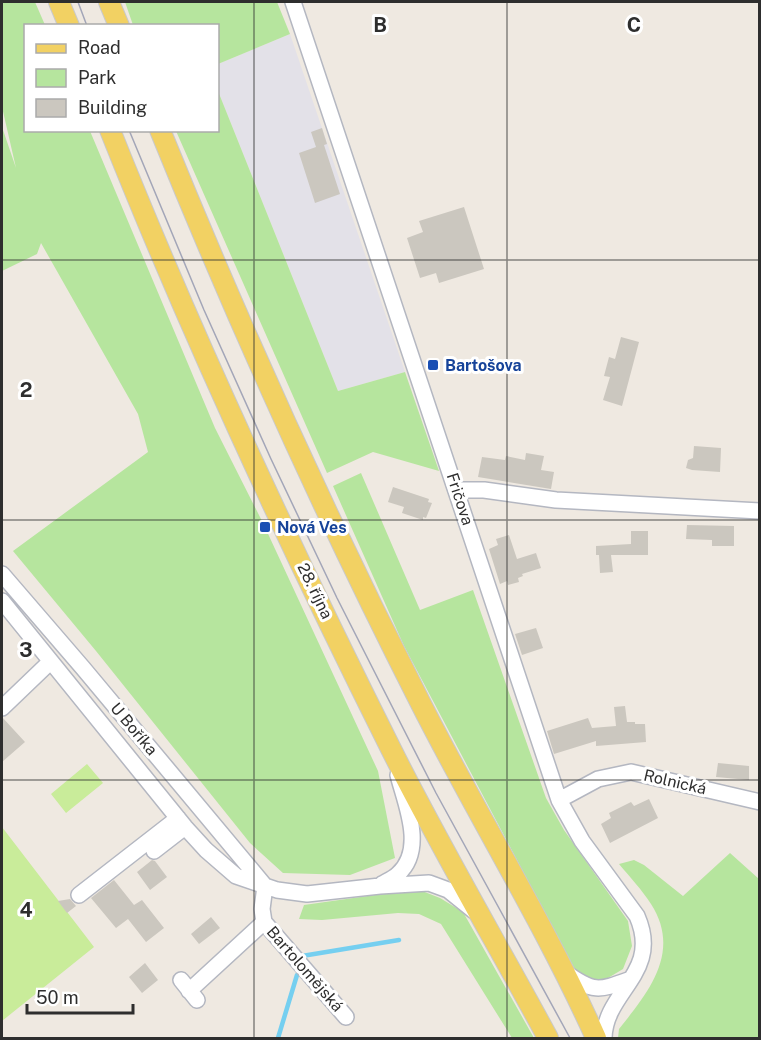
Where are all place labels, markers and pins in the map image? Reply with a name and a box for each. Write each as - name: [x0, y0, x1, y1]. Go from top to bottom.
- place label: Bartošova: [445, 356, 522, 375]
- marker: Bartošova: [426, 358, 440, 372]
- place label: Nová Ves: [277, 518, 347, 537]
- marker: Nová Ves: [258, 520, 272, 534]

